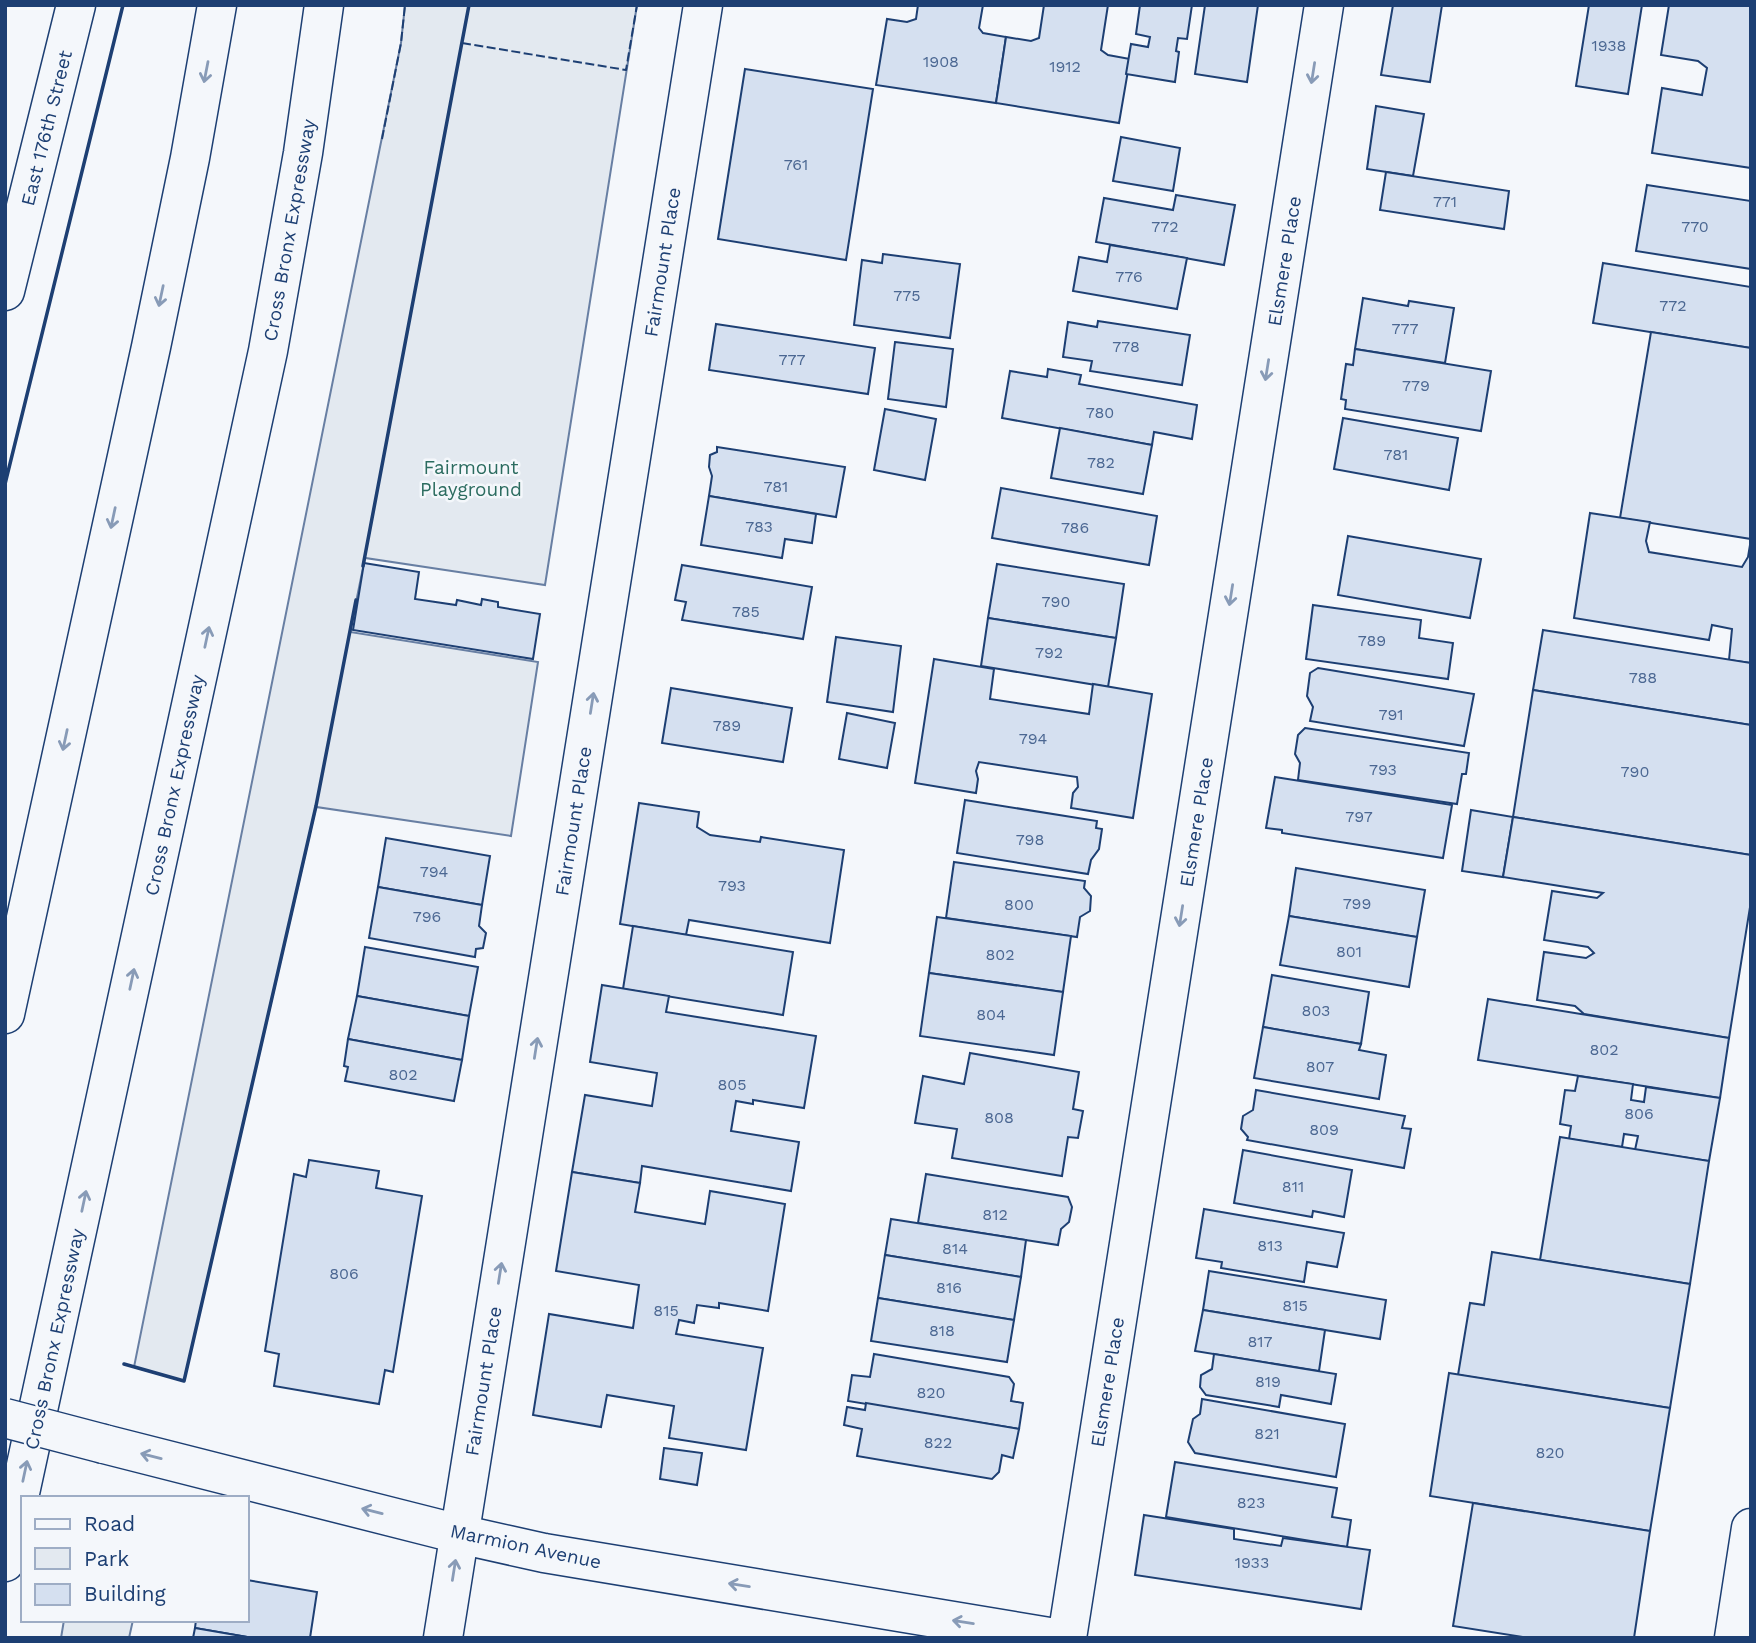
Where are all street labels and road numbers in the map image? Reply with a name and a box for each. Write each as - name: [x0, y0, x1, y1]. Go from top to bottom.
- street label: East 176th Street: [16, 48, 77, 208]
- street label: Cross Bronx Expressway: [259, 117, 320, 343]
- street label: Fairmount Place: [639, 186, 686, 339]
- street label: Elsmere Place: [1263, 194, 1306, 328]
- street label: Cross Bronx Expressway: [140, 672, 209, 898]
- street label: Fairmount Place: [550, 745, 597, 898]
- street label: Elsmere Place: [1175, 755, 1218, 889]
- street label: Cross Bronx Expressway: [20, 1226, 89, 1452]
- street label: Fairmount Place: [460, 1305, 507, 1458]
- street label: Elsmere Place: [1086, 1315, 1129, 1449]
- street label: Marmion Avenue: [448, 1519, 604, 1574]

